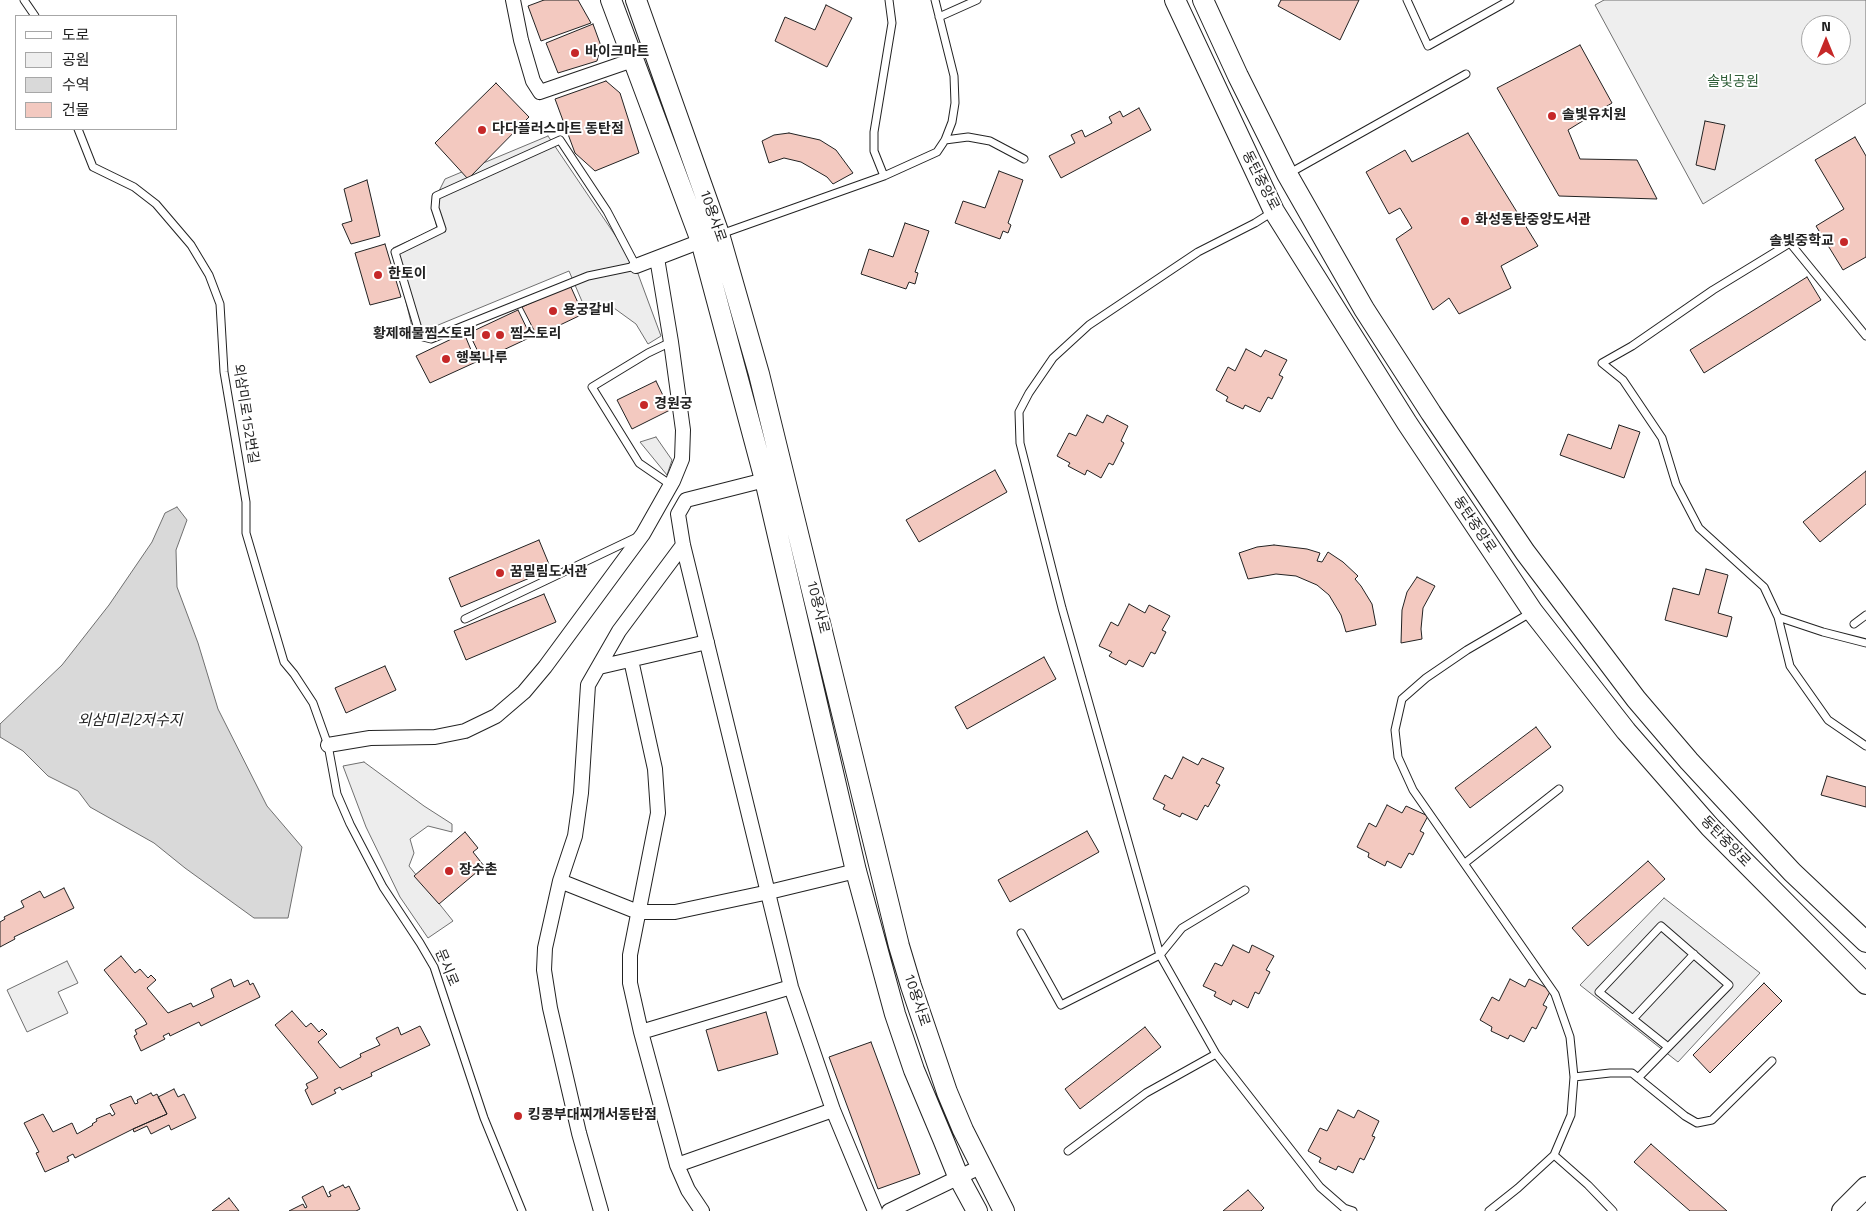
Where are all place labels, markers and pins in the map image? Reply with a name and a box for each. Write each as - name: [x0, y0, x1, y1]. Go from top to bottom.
- place label: 바이크마트: [585, 45, 649, 61]
- marker: 바이크마트: [569, 47, 581, 59]
- place label: 솔빛유치원: [1562, 108, 1626, 124]
- marker: 솔빛유치원: [1546, 110, 1558, 122]
- place label: 다다플러스마트 동탄점: [492, 122, 624, 138]
- marker: 다다플러스마트 동탄점: [476, 124, 488, 136]
- place label: 화성동탄중앙도서관: [1475, 213, 1591, 229]
- marker: 화성동탄중앙도서관: [1459, 215, 1471, 227]
- place label: 솔빛중학교: [1770, 234, 1834, 250]
- marker: 솔빛중학교: [1838, 236, 1850, 248]
- place label: 한토이: [388, 267, 427, 283]
- marker: 한토이: [372, 269, 384, 281]
- place label: 용궁갈비: [563, 303, 615, 319]
- marker: 용궁갈비: [547, 305, 559, 317]
- place label: 황제해물찜스토리: [373, 327, 476, 343]
- place label: 찜스토리: [510, 327, 562, 343]
- marker: 황제해물찜스토리: [480, 329, 492, 341]
- marker: 찜스토리: [494, 329, 506, 341]
- place label: 행복나루: [456, 351, 508, 367]
- marker: 행복나루: [440, 353, 452, 365]
- place label: 경원궁: [654, 397, 693, 413]
- marker: 경원궁: [638, 399, 650, 411]
- place label: 꿈밀림도서관: [510, 565, 587, 581]
- marker: 꿈밀림도서관: [494, 567, 506, 579]
- place label: 장수촌: [459, 863, 498, 879]
- marker: 장수촌: [443, 865, 455, 877]
- place label: 킹콩부대찌개서동탄점: [528, 1108, 657, 1124]
- marker: 킹콩부대찌개서동탄점: [512, 1110, 524, 1122]

